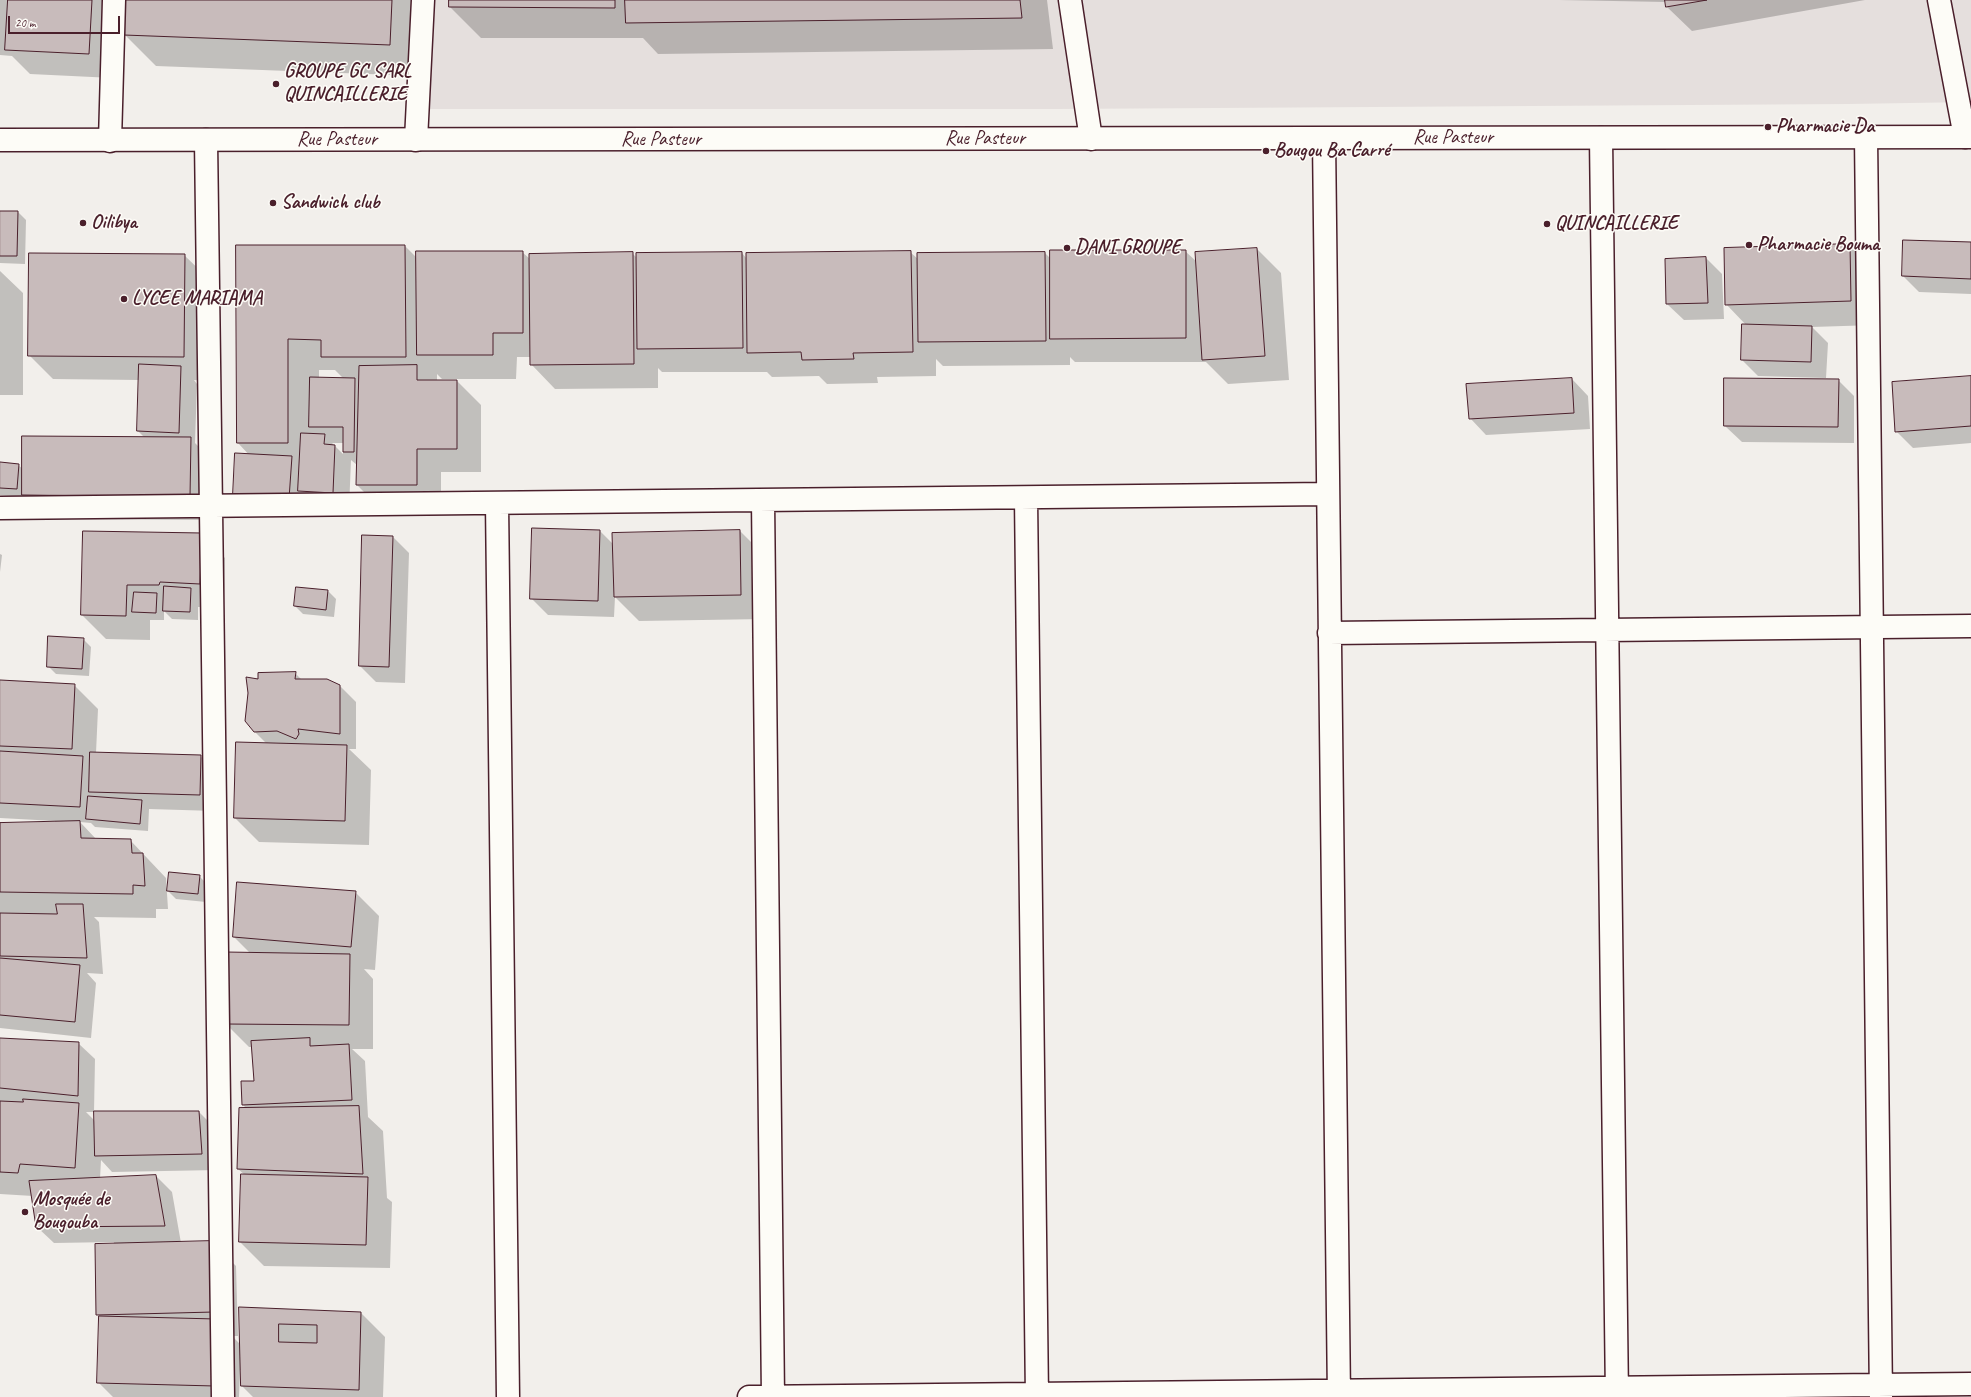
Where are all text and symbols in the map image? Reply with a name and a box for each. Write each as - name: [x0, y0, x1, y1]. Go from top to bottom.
- scale bar: [10, 8, 122, 34]
- text: 20 m: [15, 15, 35, 31]
- place label: GROUPE GC SARL QUINCAILLERIE: [284, 60, 411, 107]
- marker: GROUPE GC SARL QUINCAILLERIE: [271, 79, 281, 89]
- place label: Pharmacie Da: [1776, 115, 1874, 139]
- marker: Pharmacie Da: [1763, 122, 1773, 132]
- street label: Rue Pasteur: [1413, 126, 1493, 150]
- street label: Rue Pasteur: [945, 127, 1025, 151]
- street label: Rue Pasteur: [297, 128, 377, 152]
- street label: Rue Pasteur: [621, 128, 701, 152]
- place label: Bougou Ba Carré: [1274, 139, 1389, 163]
- marker: Bougou Ba Carré: [1261, 146, 1271, 156]
- place label: Sandwich club: [281, 191, 380, 215]
- marker: Sandwich club: [268, 198, 278, 208]
- place label: Oilibya: [91, 211, 137, 235]
- place label: QUINCAILLERIE: [1555, 212, 1678, 236]
- marker: Oilibya: [78, 218, 88, 228]
- marker: QUINCAILLERIE: [1542, 219, 1552, 229]
- place label: Pharmacie Bouma: [1757, 233, 1879, 257]
- place label: DANI GROUPE: [1075, 236, 1180, 260]
- marker: Pharmacie Bouma: [1744, 240, 1754, 250]
- marker: DANI GROUPE: [1062, 243, 1072, 253]
- place label: LYCEE MARIAMA: [132, 287, 262, 311]
- marker: LYCEE MARIAMA: [119, 294, 129, 304]
- place label: Mosquée de Bougouba: [33, 1188, 109, 1235]
- marker: Mosquée de Bougouba: [20, 1207, 30, 1217]

